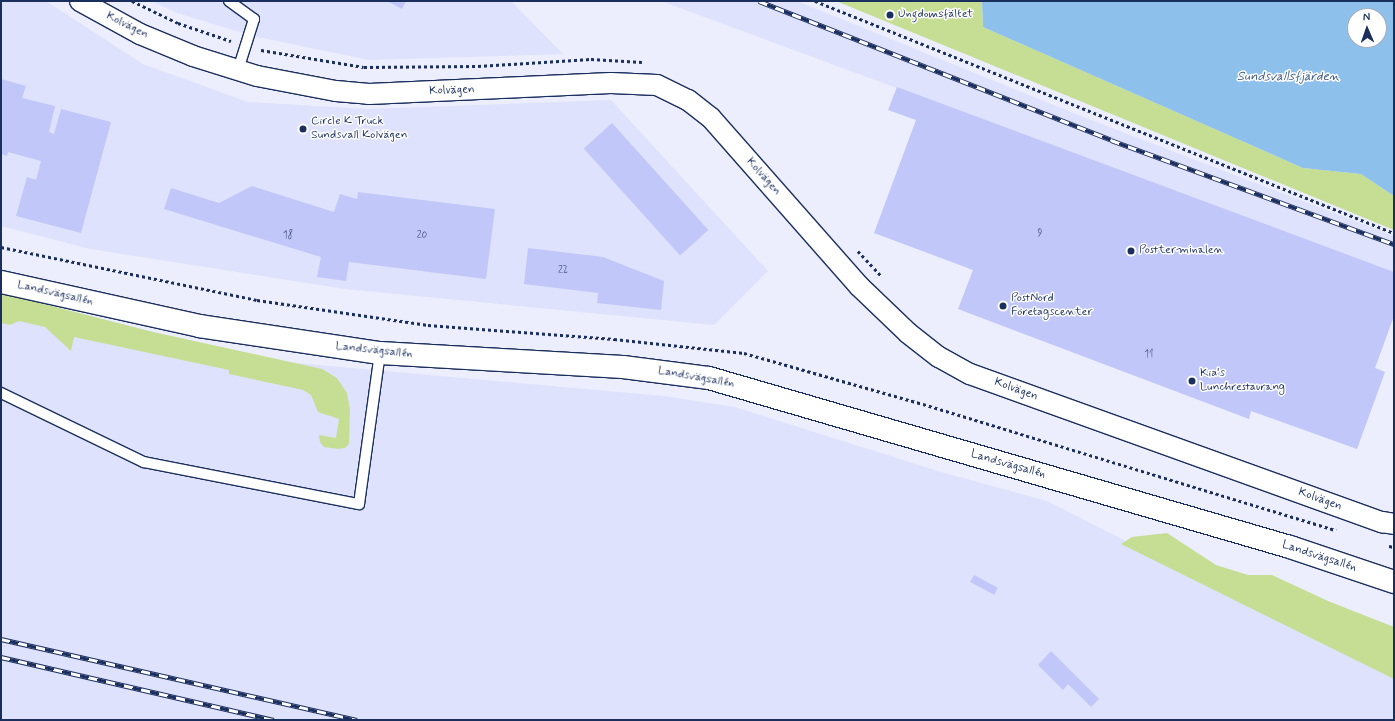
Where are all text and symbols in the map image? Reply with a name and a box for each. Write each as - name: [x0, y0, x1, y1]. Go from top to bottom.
- place label: Ungdomsfältet: [898, 8, 973, 22]
- north arrow: [1347, 8, 1387, 48]
- street label: Kolvägen: [103, 9, 151, 43]
- marker: Ungdomsfältet: [885, 10, 895, 20]
- text: N: [1363, 10, 1371, 24]
- water label: Sundsvallsfjärden: [1237, 69, 1339, 85]
- street label: Kolvägen: [429, 83, 475, 99]
- place label: Circle K Truck Sundsvall Kolvägen: [311, 115, 408, 143]
- marker: Circle K Truck Sundsvall Kolvägen: [298, 124, 308, 134]
- street label: Kolvägen: [743, 155, 783, 199]
- house number: 9: [1038, 228, 1042, 240]
- house number: 18: [283, 230, 293, 242]
- house number: 20: [417, 230, 427, 242]
- place label: Postterminalen: [1139, 244, 1223, 258]
- marker: Postterminalen: [1126, 246, 1136, 256]
- house number: 22: [558, 265, 568, 277]
- street label: Landsvägsallén: [16, 278, 94, 310]
- place label: PostNord Företagscenter: [1011, 292, 1092, 320]
- marker: PostNord Företagscenter: [998, 301, 1008, 311]
- street label: Landsvägsallén: [335, 340, 413, 362]
- house number: 11: [1145, 349, 1153, 361]
- street label: Landsvägsallén: [657, 364, 735, 392]
- place label: Kia's Lunchrestaurang: [1200, 367, 1285, 395]
- street label: Kolvägen: [992, 375, 1040, 405]
- marker: Kia's Lunchrestaurang: [1187, 376, 1197, 386]
- street label: Landsvägsallén: [969, 447, 1047, 483]
- street label: Kolvägen: [1296, 485, 1344, 515]
- street label: Landsvägsallén: [1280, 538, 1358, 576]

